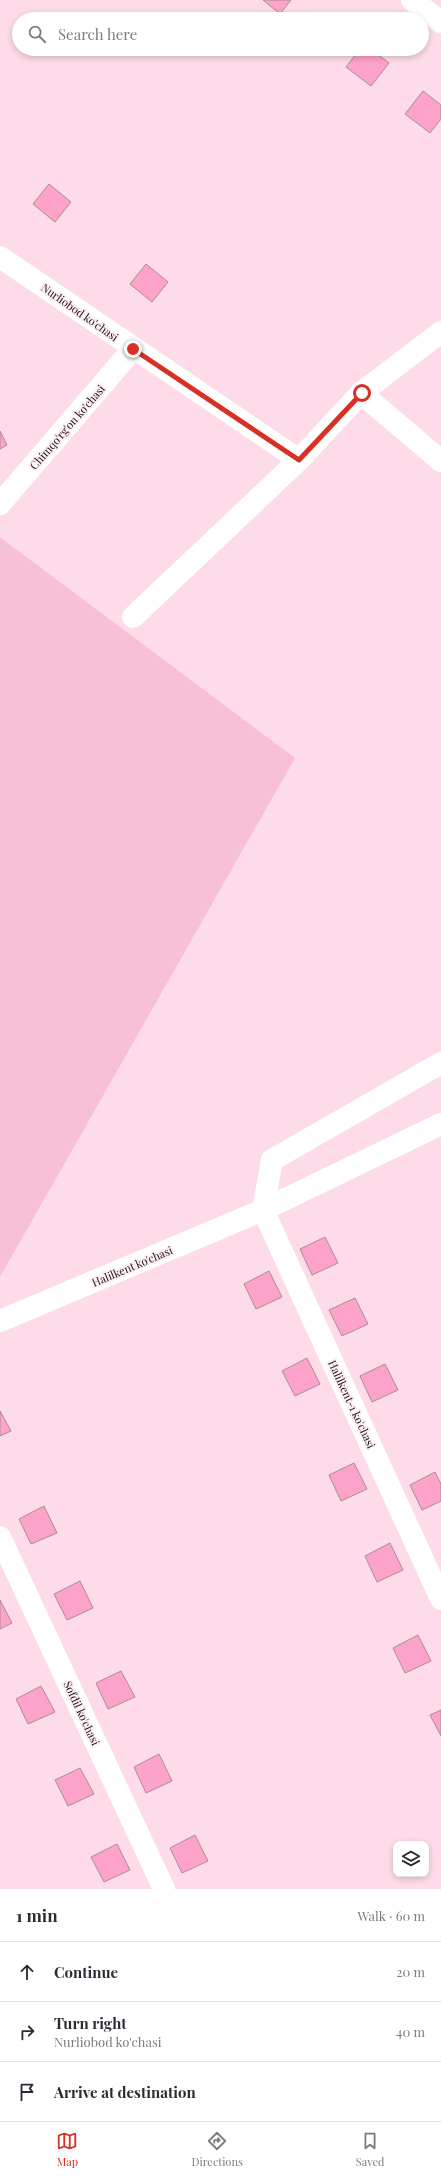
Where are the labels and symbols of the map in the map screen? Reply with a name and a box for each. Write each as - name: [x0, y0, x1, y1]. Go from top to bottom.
- street label: Nurliobod ko'chasi: [38, 280, 122, 344]
- route end: [124, 340, 142, 358]
- street label: Chimqo'rg'on ko'chasi: [26, 381, 108, 473]
- route start: [353, 384, 371, 402]
- street label: Halilkent ko'chasi: [89, 1242, 175, 1290]
- street label: Halilkent-1 ko'chasi: [325, 1357, 379, 1451]
- street label: Sofdil ko'chasi: [61, 1678, 103, 1748]

